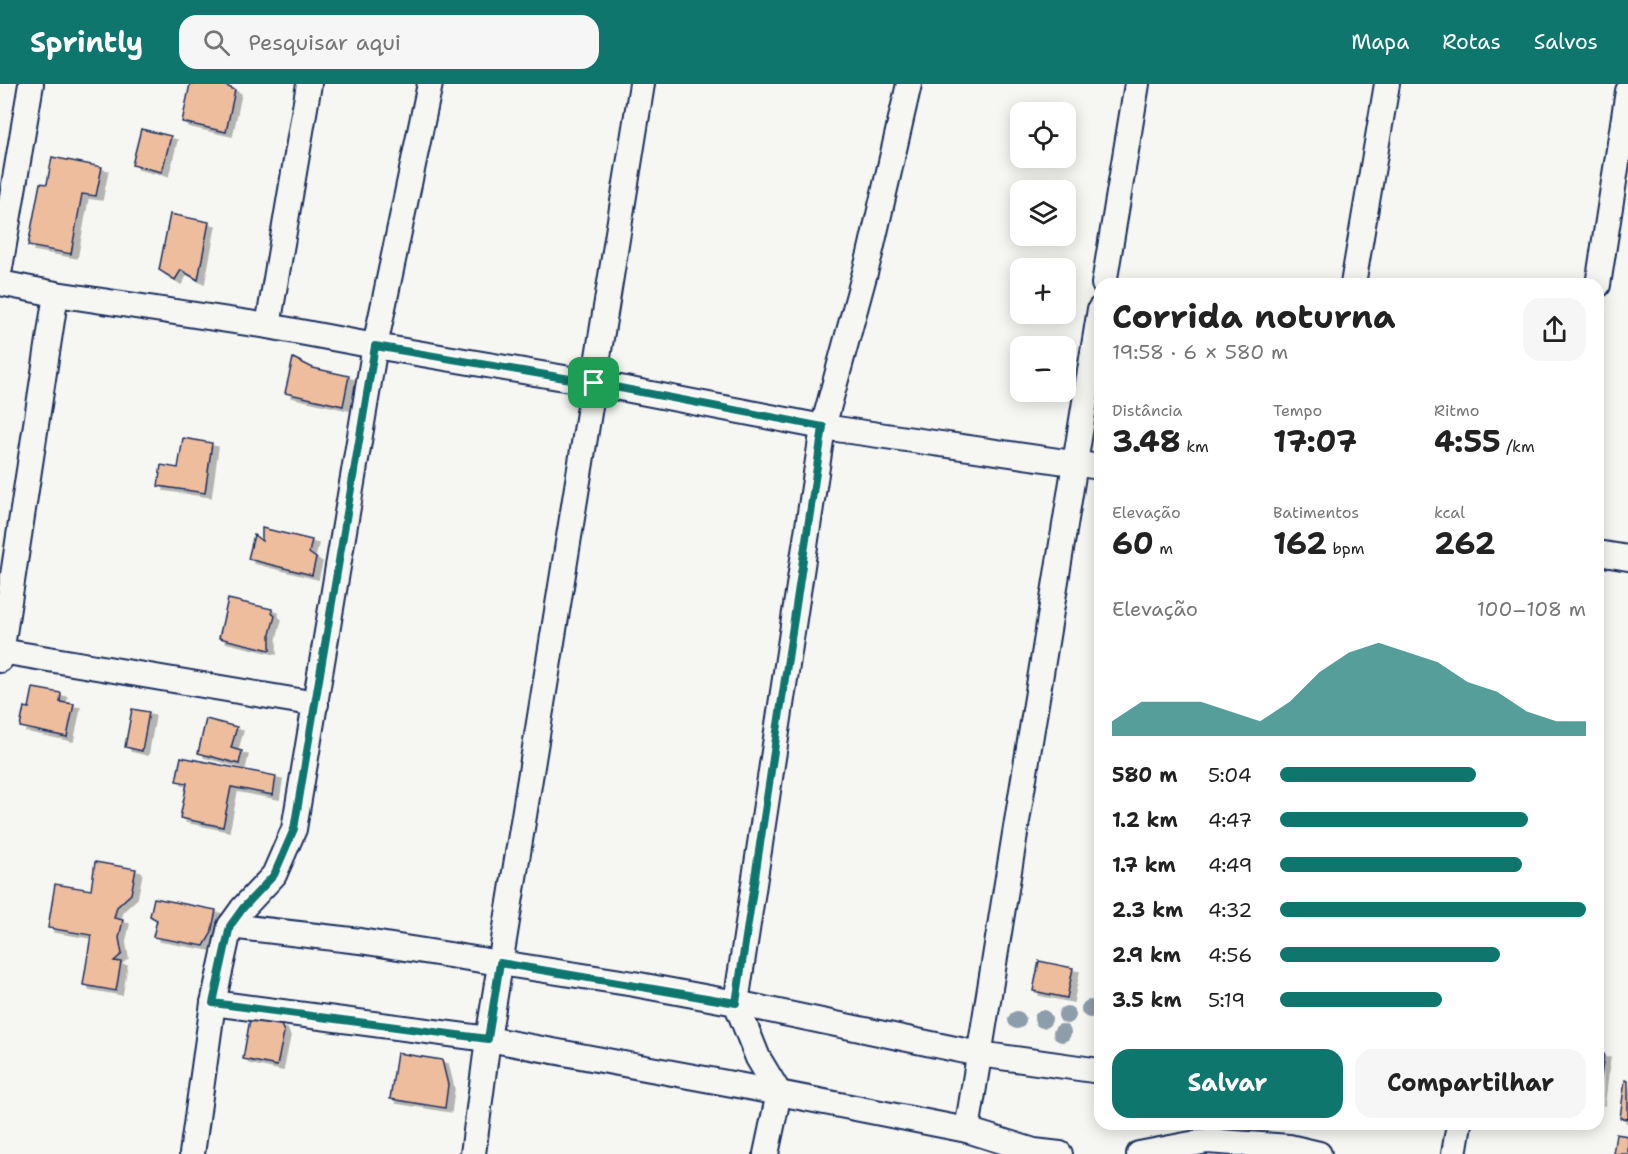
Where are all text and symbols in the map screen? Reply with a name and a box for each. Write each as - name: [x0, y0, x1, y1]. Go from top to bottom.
- search box: [179, 15, 599, 69]
- text: Sprintly: [30, 23, 143, 61]
- icon: search: [200, 26, 233, 59]
- text: Pesquisar aqui: [248, 28, 401, 57]
- text: Mapa: [1351, 28, 1409, 56]
- text: Rotas: [1442, 28, 1501, 56]
- text: Salvos: [1534, 28, 1598, 56]
- map controls: [1010, 102, 1076, 402]
- button: locate: [1010, 102, 1076, 168]
- button: layers: [1010, 180, 1076, 246]
- button: +: [1010, 258, 1076, 324]
- text: Corrida noturna: [1112, 294, 1396, 339]
- button: share: [1523, 298, 1586, 361]
- button: −: [1010, 336, 1076, 402]
- text: 19:58 · 6 × 580 m: [1112, 339, 1288, 365]
- pin: [568, 357, 619, 408]
- icon: arrive: [577, 366, 610, 399]
- text: Distância: [1112, 400, 1183, 421]
- text: Tempo: [1273, 400, 1322, 421]
- text: Ritmo: [1434, 400, 1479, 421]
- text: 3.48: [1112, 421, 1181, 462]
- text: 17:07: [1273, 421, 1357, 462]
- text: 4:55: [1434, 421, 1501, 462]
- text: km: [1181, 436, 1209, 457]
- text: /km: [1501, 436, 1535, 457]
- text: Elevação: [1112, 502, 1181, 523]
- text: Batimentos: [1273, 502, 1359, 523]
- text: kcal: [1434, 502, 1465, 523]
- text: 60: [1112, 523, 1154, 564]
- text: 162: [1273, 523, 1327, 564]
- text: 262: [1434, 523, 1496, 564]
- text: m: [1154, 538, 1173, 559]
- text: bpm: [1327, 538, 1365, 559]
- text: Elevação: [1112, 596, 1198, 622]
- text: 100–108 m: [1477, 596, 1586, 622]
- text: 580 m: [1112, 762, 1177, 788]
- text: 5:04: [1208, 762, 1252, 788]
- text: 1.2 km: [1112, 807, 1178, 833]
- text: 4:47: [1208, 807, 1252, 833]
- text: 1.7 km: [1112, 852, 1176, 878]
- text: 4:49: [1208, 852, 1253, 878]
- text: 2.3 km: [1112, 897, 1183, 923]
- text: 4:32: [1208, 897, 1252, 923]
- text: 2.9 km: [1112, 942, 1181, 968]
- text: 4:56: [1208, 942, 1252, 968]
- text: 3.5 km: [1112, 987, 1182, 1013]
- text: 5:19: [1208, 987, 1245, 1013]
- button: Salvar: [1112, 1049, 1343, 1118]
- button: Compartilhar: [1355, 1049, 1586, 1118]

